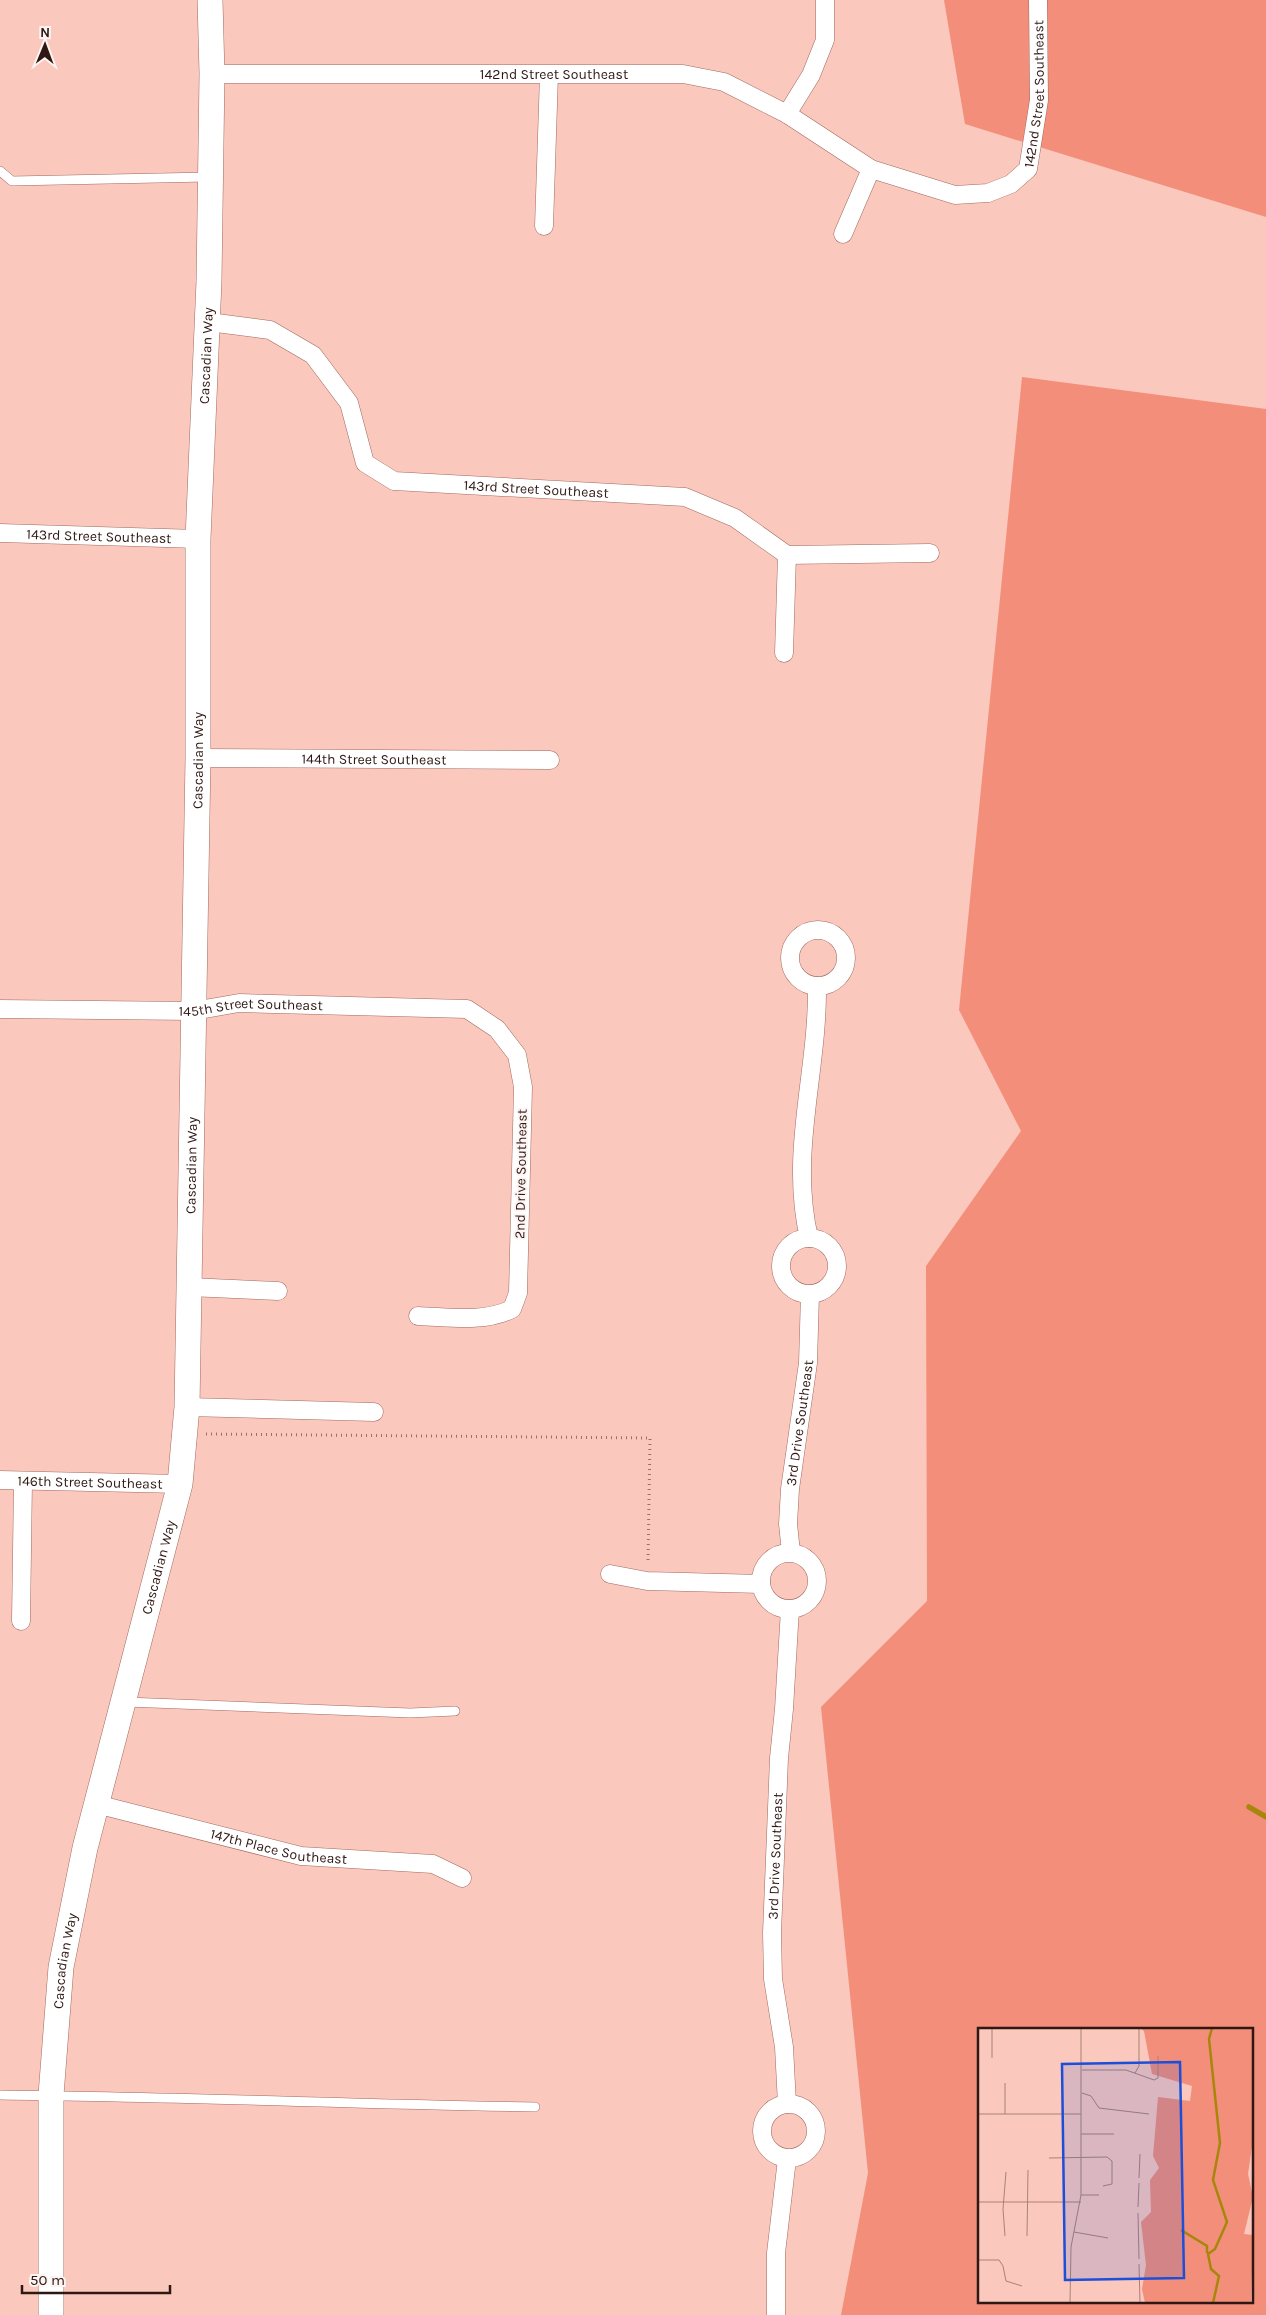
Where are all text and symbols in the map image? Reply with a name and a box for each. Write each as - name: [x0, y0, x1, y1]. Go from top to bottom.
- north arrow: [20, 20, 70, 70]
- street label: 142nd Street Southeast: [1020, 20, 1048, 169]
- text: N: [40, 24, 50, 41]
- street label: 142nd Street Southeast: [480, 66, 628, 83]
- street label: Cascadian Way: [195, 306, 216, 404]
- street label: 143rd Street Southeast: [463, 476, 609, 501]
- street label: 143rd Street Southeast: [26, 525, 172, 547]
- street label: Cascadian Way: [189, 711, 207, 809]
- street label: 144th Street Southeast: [301, 750, 447, 768]
- street label: 145th Street Southeast: [178, 994, 323, 1020]
- street label: 2nd Drive Southeast: [511, 1109, 531, 1239]
- street label: Cascadian Way: [182, 1116, 200, 1214]
- street label: 3rd Drive Southeast: [782, 1360, 817, 1487]
- street label: 146th Street Southeast: [17, 1472, 163, 1492]
- street label: Cascadian Way: [138, 1518, 179, 1616]
- street label: 3rd Drive Southeast: [764, 1792, 786, 1920]
- street label: 147th Place Southeast: [209, 1825, 348, 1867]
- street label: Cascadian Way: [49, 1911, 80, 2009]
- inset map: [978, 2028, 1254, 2302]
- scale bar: [22, 2262, 170, 2294]
- text: 50 m: [30, 2271, 65, 2289]

